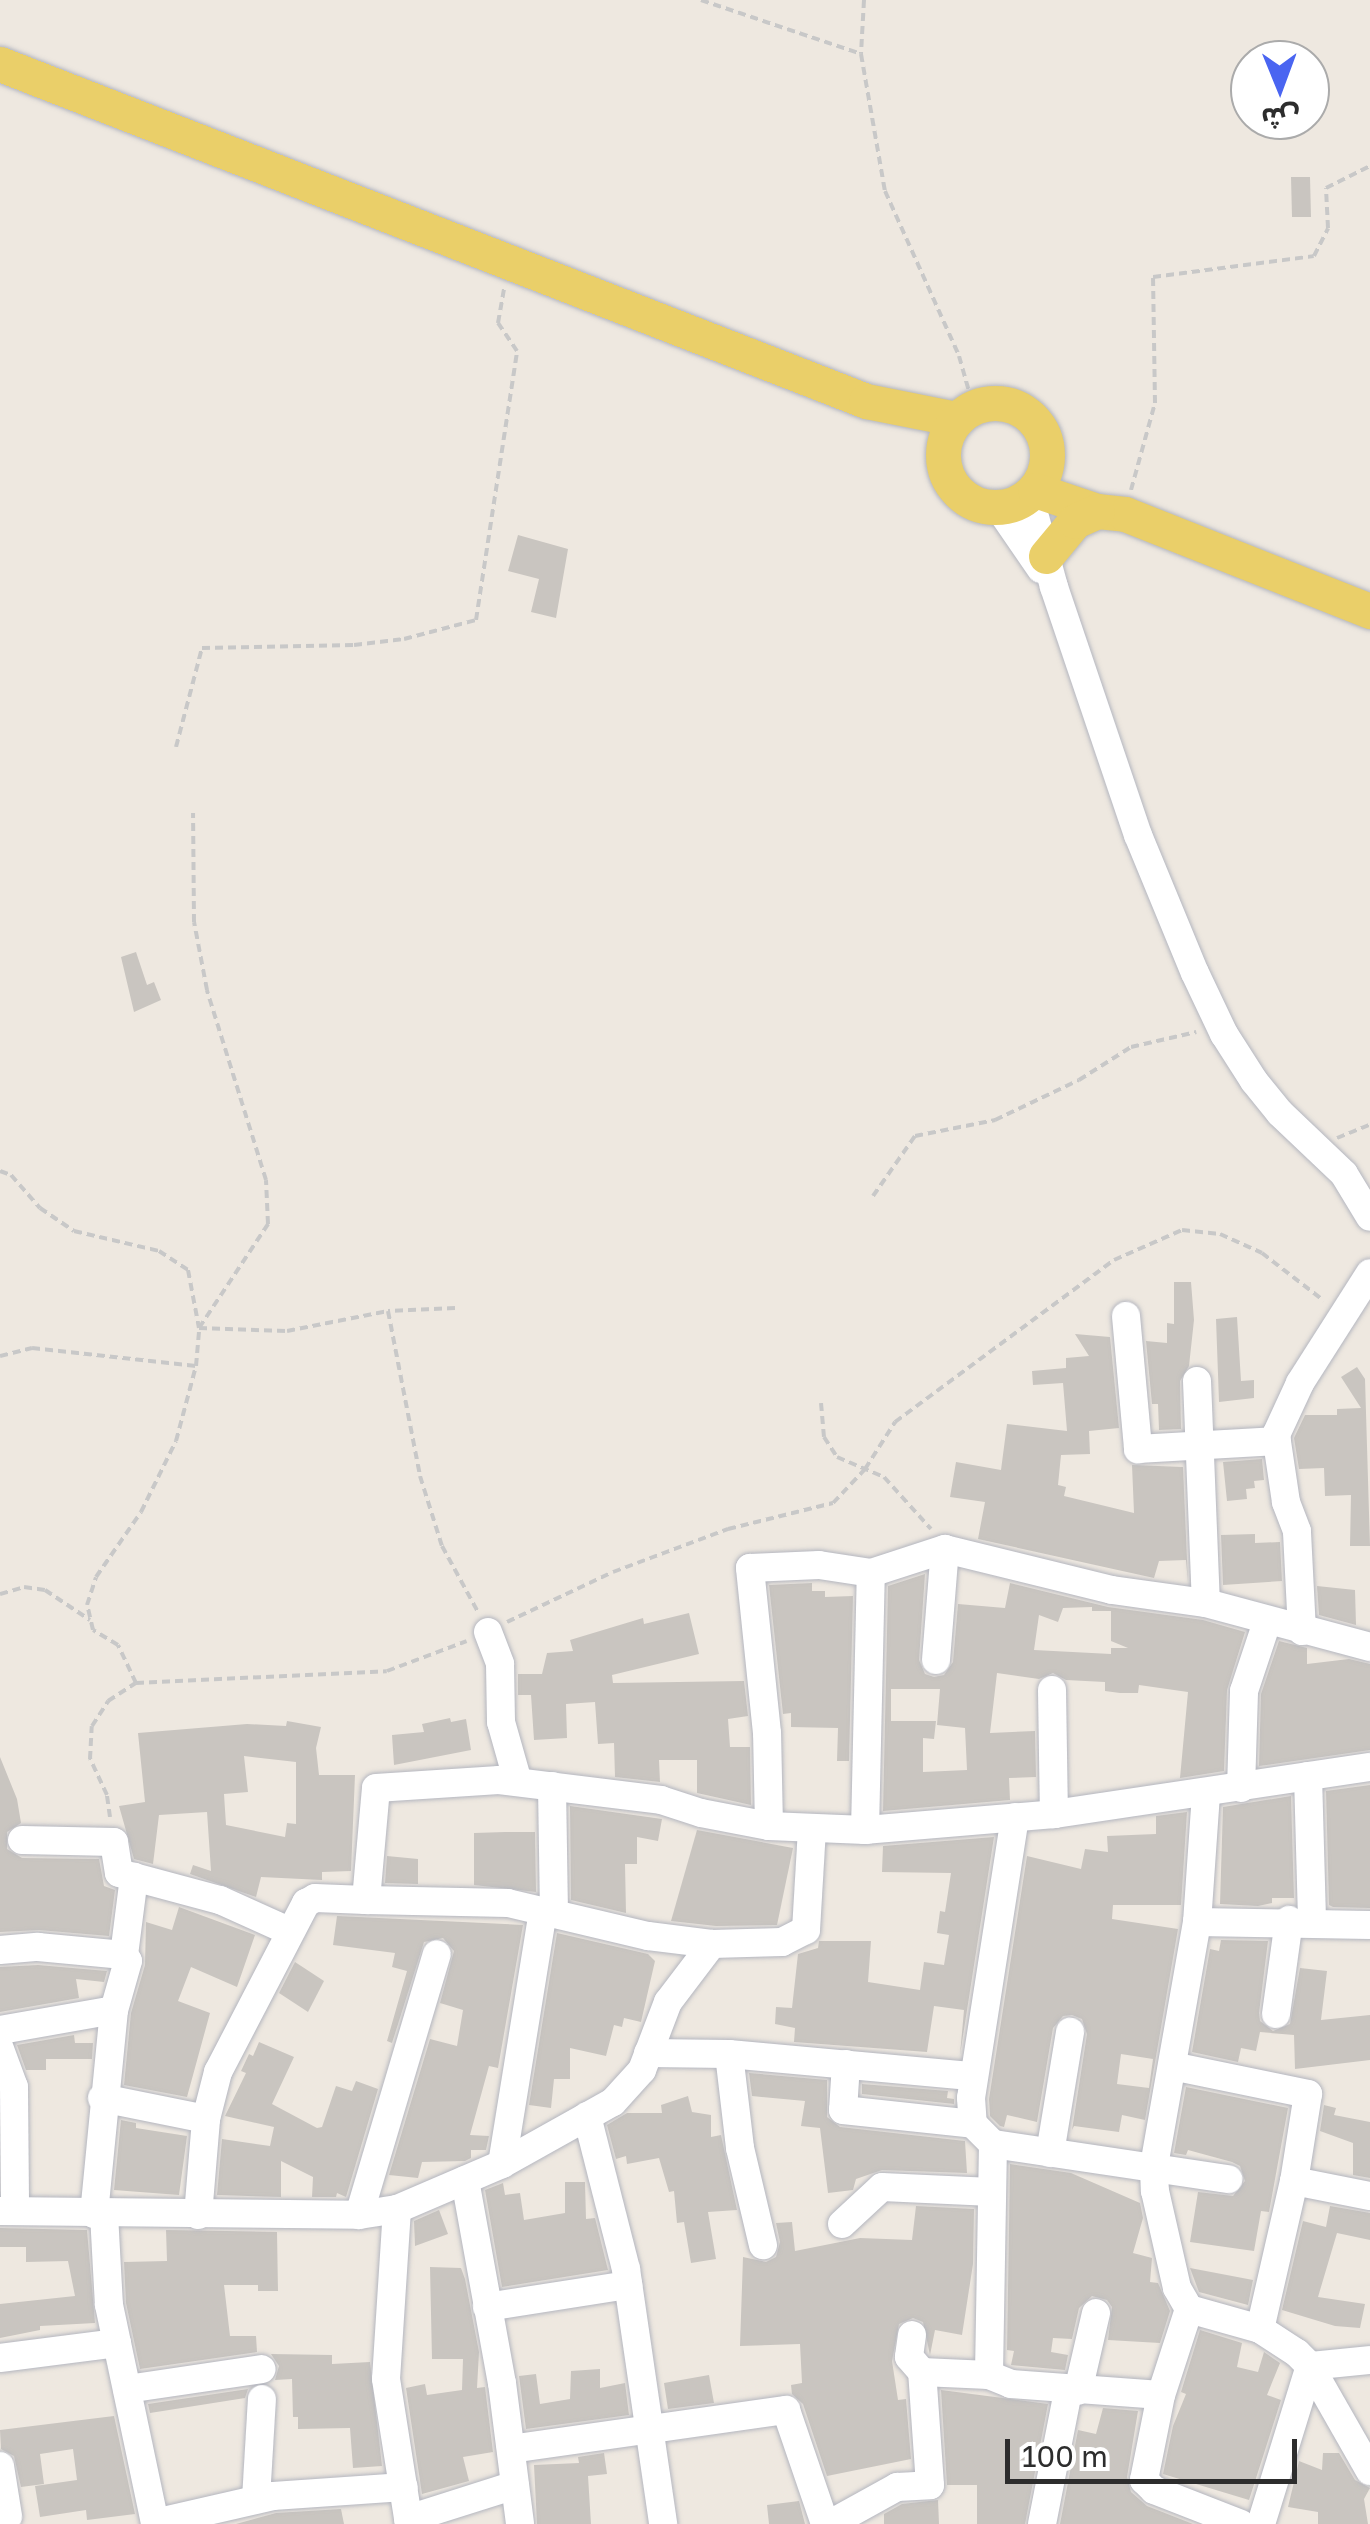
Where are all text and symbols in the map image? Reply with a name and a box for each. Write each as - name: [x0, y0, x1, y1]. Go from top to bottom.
- north arrow: [1230, 40, 1330, 140]
- text: ش: [1261, 102, 1300, 135]
- scale bar: [1010, 2419, 1302, 2481]
- text: 100 m: [1022, 2438, 1108, 2474]

